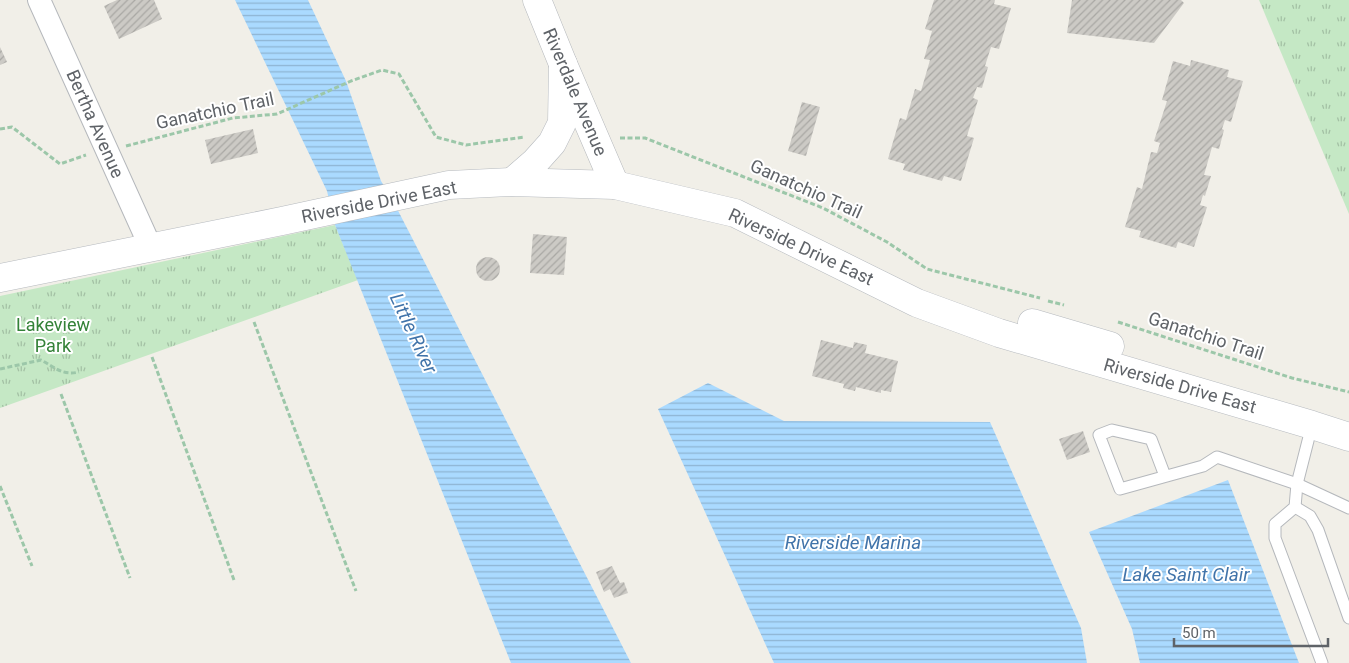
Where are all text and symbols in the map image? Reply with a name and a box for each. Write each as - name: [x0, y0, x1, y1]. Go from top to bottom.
- street label: Riverdale Avenue: [539, 25, 612, 159]
- street label: Bertha Avenue: [62, 66, 129, 181]
- street label: Ganatchio Trail: [154, 88, 276, 133]
- street label: Ganatchio Trail: [747, 155, 865, 223]
- street label: Riverside Drive East: [300, 176, 458, 227]
- street label: Riverside Drive East: [725, 204, 877, 289]
- water label: Little River: [385, 289, 442, 378]
- street label: Ganatchio Trail: [1146, 307, 1267, 364]
- park label: Lakeview Park: [16, 314, 90, 356]
- street label: Riverside Drive East: [1101, 354, 1259, 417]
- water label: Riverside Marina: [785, 531, 921, 554]
- water label: Lake Saint Clair: [1122, 563, 1250, 586]
- scale bar: [1174, 616, 1328, 648]
- text: 50 m: [1182, 624, 1216, 642]

